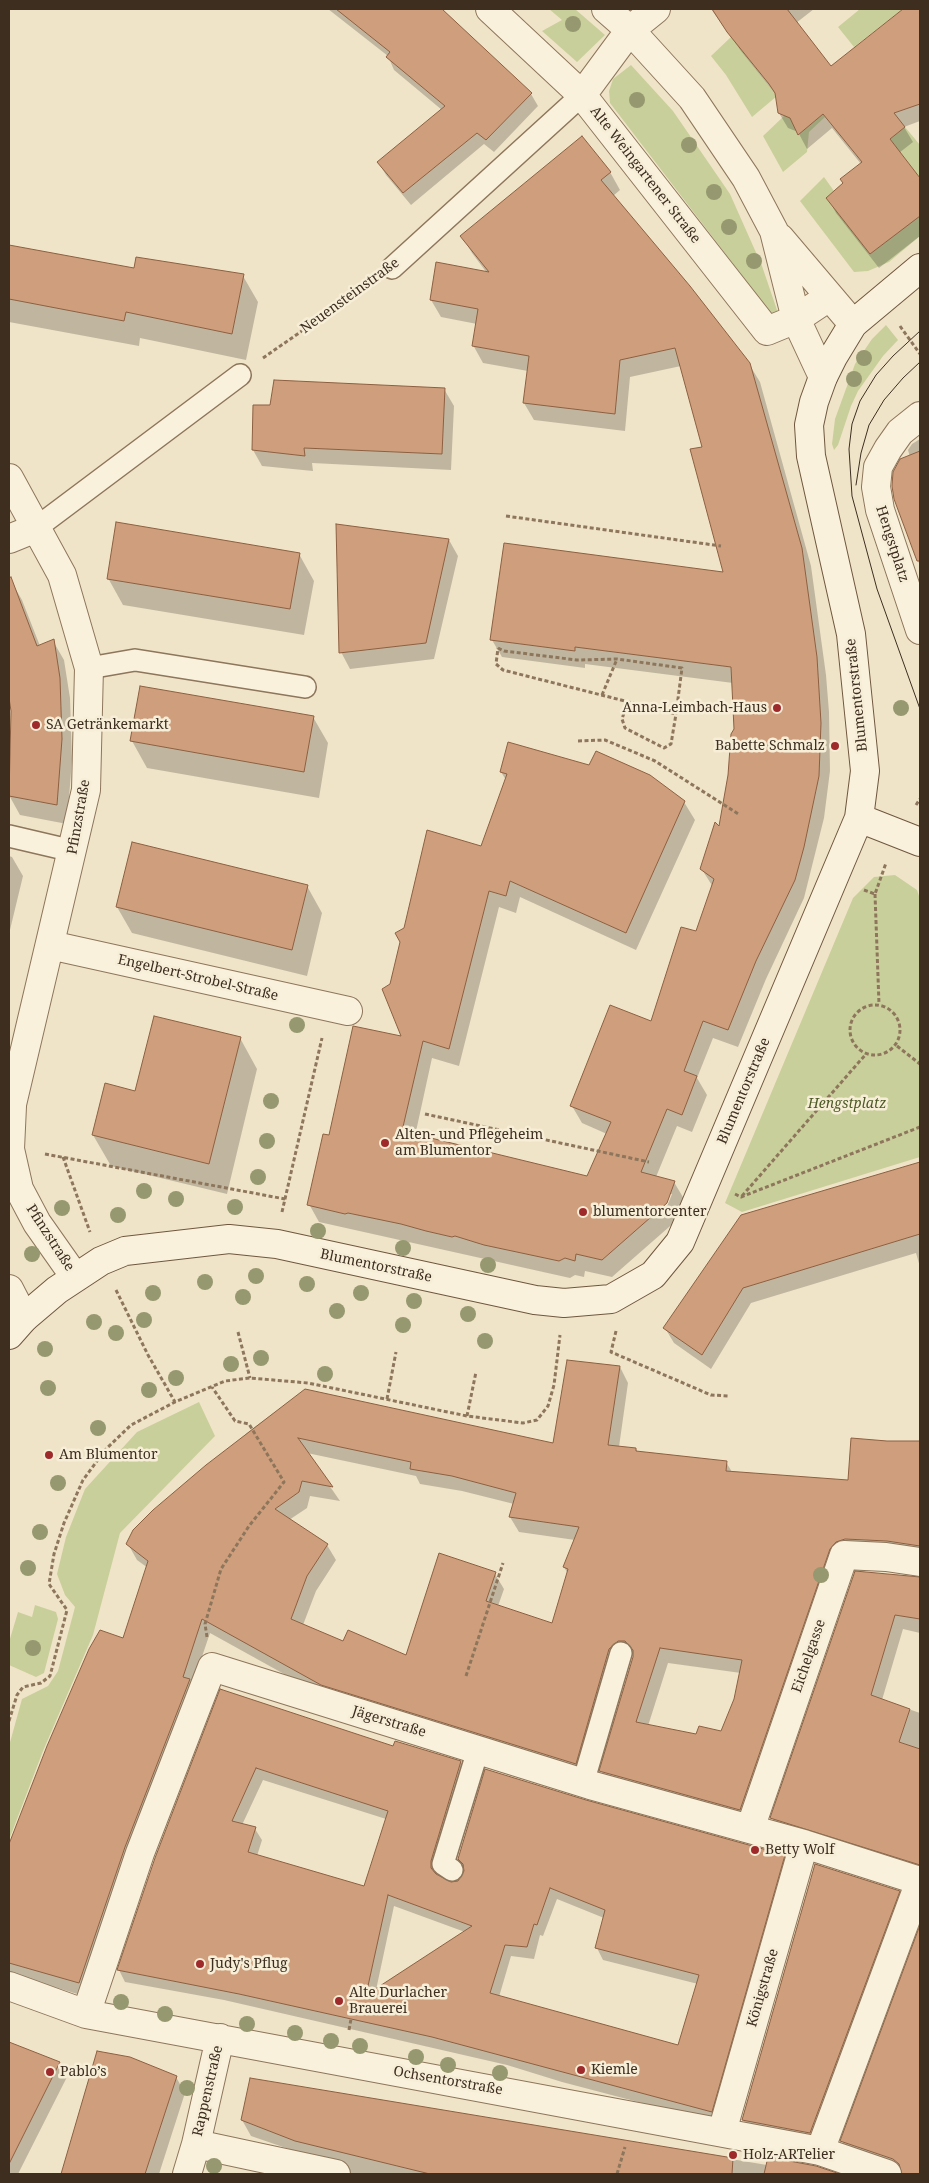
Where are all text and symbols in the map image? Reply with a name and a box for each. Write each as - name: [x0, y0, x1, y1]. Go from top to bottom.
- street label: Alte Weingartener Straße: [586, 103, 704, 247]
- street label: Neuensteinstraße: [297, 255, 403, 337]
- street label: Hengstplatz: [872, 504, 912, 584]
- street label: Blumentorstraße: [843, 638, 871, 752]
- place label: Anna-Leimbach-Haus: [622, 700, 767, 716]
- marker: Anna-Leimbach-Haus: [771, 702, 783, 714]
- place label: SA Getränkemarkt: [46, 717, 169, 733]
- marker: SA Getränkemarkt: [30, 719, 42, 731]
- place label: Babette Schmalz: [715, 738, 825, 754]
- marker: Babette Schmalz: [829, 740, 841, 752]
- street label: Pfinzstraße: [64, 778, 94, 856]
- street label: Engelbert-Strobel-Straße: [116, 951, 280, 1005]
- street label: Blumentorstraße: [714, 1035, 774, 1147]
- park label: Hengstplatz: [808, 1096, 886, 1112]
- place label: Alten- und Pflegeheim am Blumentor: [395, 1127, 543, 1160]
- marker: Alten- und Pflegeheim am Blumentor: [379, 1137, 391, 1149]
- street label: Pfinzstraße: [22, 1202, 78, 1274]
- place label: blumentorcenter: [593, 1204, 707, 1220]
- marker: blumentorcenter: [577, 1206, 589, 1218]
- street label: Blumentorstraße: [319, 1246, 433, 1286]
- place label: Am Blumentor: [59, 1447, 157, 1463]
- marker: Am Blumentor: [43, 1449, 55, 1461]
- street label: Eichelgasse: [789, 1617, 829, 1695]
- street label: Jägerstraße: [350, 1703, 428, 1741]
- place label: Betty Wolf: [765, 1842, 834, 1858]
- marker: Betty Wolf: [749, 1844, 761, 1856]
- street label: Königstraße: [744, 1947, 782, 2029]
- place label: Judy's Pflug: [210, 1956, 288, 1972]
- marker: Judy's Pflug: [194, 1958, 206, 1970]
- place label: Alte Durlacher Brauerei: [349, 1985, 447, 2018]
- marker: Alte Durlacher Brauerei: [333, 1995, 345, 2007]
- street label: Rappenstraße: [189, 2044, 227, 2138]
- place label: Kiemle: [591, 2062, 638, 2078]
- street label: Ochsentorstraße: [392, 2063, 504, 2099]
- place label: Pablo’s: [60, 2064, 106, 2080]
- marker: Kiemle: [575, 2064, 587, 2076]
- marker: Pablo’s: [44, 2066, 56, 2078]
- place label: Holz-ARTelier: [743, 2147, 835, 2163]
- marker: Holz-ARTelier: [727, 2149, 739, 2161]

